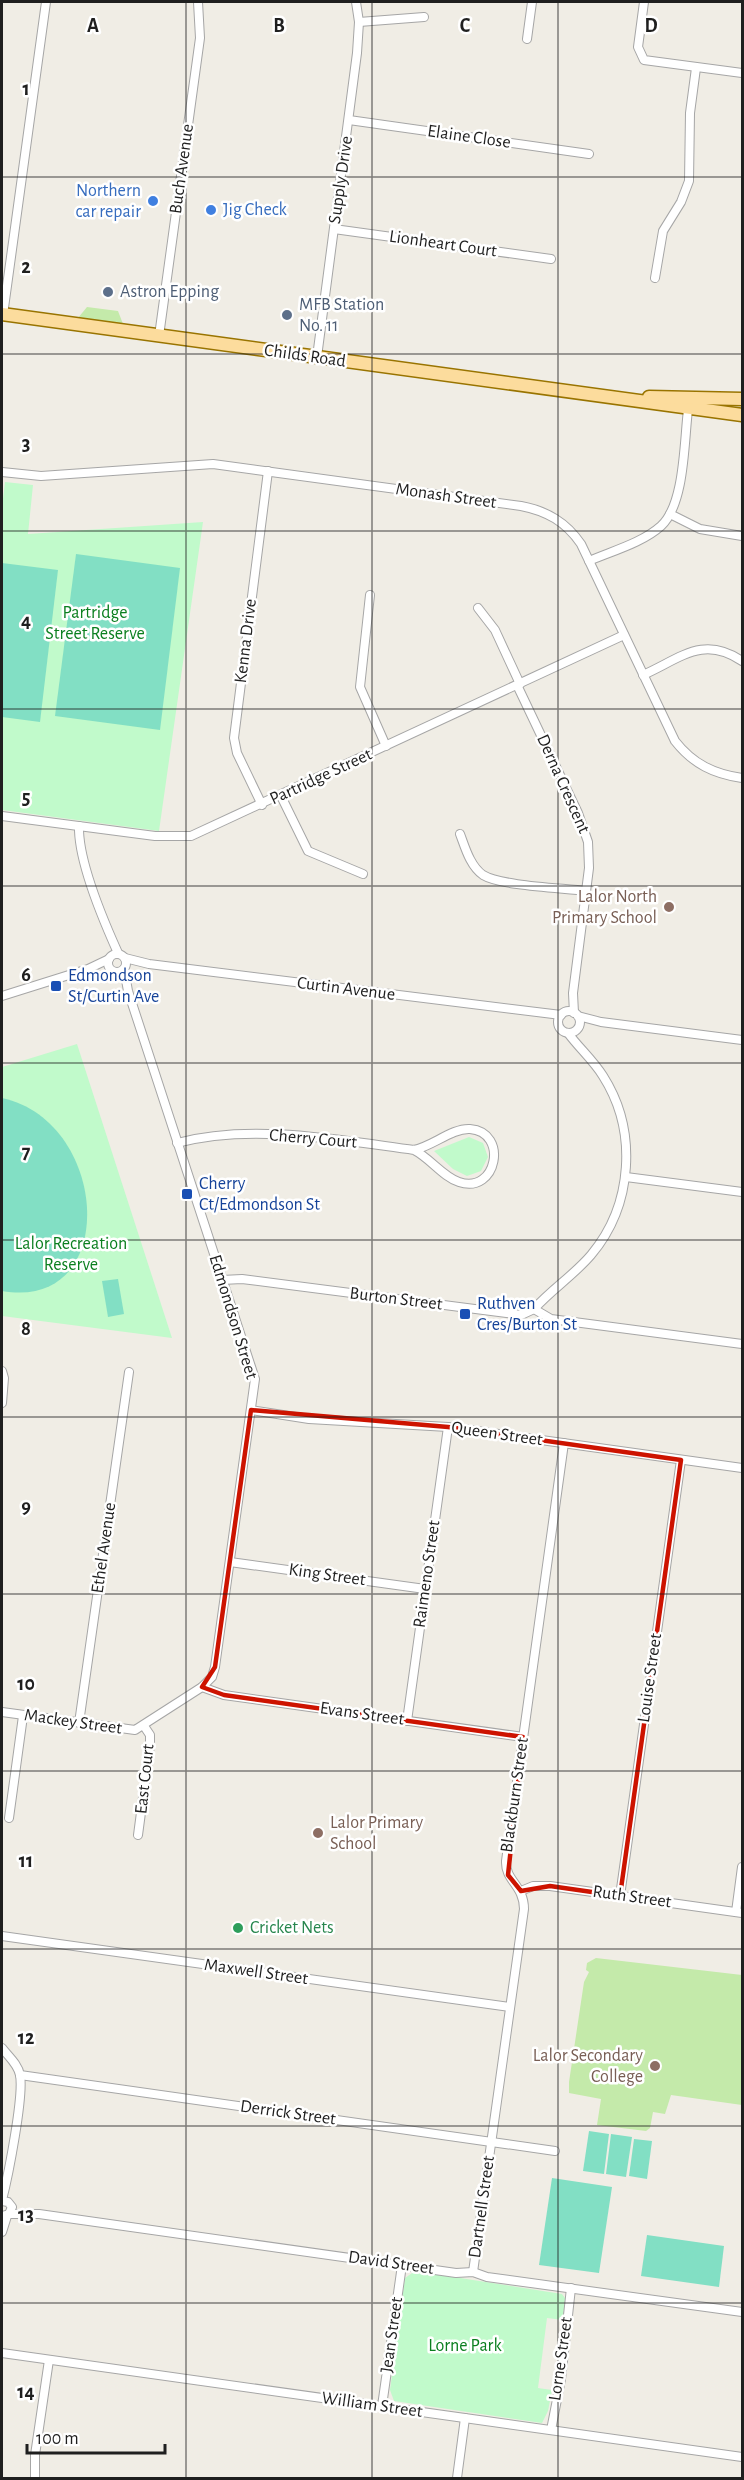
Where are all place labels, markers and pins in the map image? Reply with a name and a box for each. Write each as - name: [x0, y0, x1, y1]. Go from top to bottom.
- place label: Northern car repair: [76, 182, 141, 221]
- marker: Northern car repair: [146, 194, 160, 208]
- place label: Jig Check: [223, 201, 288, 219]
- marker: Jig Check: [204, 203, 218, 217]
- place label: Astron Epping: [120, 283, 219, 301]
- marker: Astron Epping: [101, 285, 115, 299]
- place label: MFB Station No. 11: [299, 296, 384, 335]
- marker: MFB Station No. 11: [280, 308, 294, 322]
- place label: Lalor North Primary School: [552, 888, 657, 927]
- marker: Lalor North Primary School: [662, 900, 676, 914]
- place label: Edmondson St/Curtin Ave: [68, 967, 159, 1006]
- marker: Edmondson St/Curtin Ave: [49, 979, 63, 993]
- place label: Cherry Ct/Edmondson St: [199, 1175, 320, 1214]
- marker: Cherry Ct/Edmondson St: [180, 1187, 194, 1201]
- place label: Ruthven Cres/Burton St: [477, 1295, 577, 1334]
- marker: Ruthven Cres/Burton St: [458, 1307, 472, 1321]
- place label: Lalor Primary School: [330, 1814, 424, 1853]
- marker: Lalor Primary School: [311, 1826, 325, 1840]
- place label: Cricket Nets: [250, 1919, 334, 1937]
- marker: Cricket Nets: [231, 1921, 245, 1935]
- place label: Lalor Secondary College: [533, 2047, 643, 2086]
- marker: Lalor Secondary College: [648, 2059, 662, 2073]

